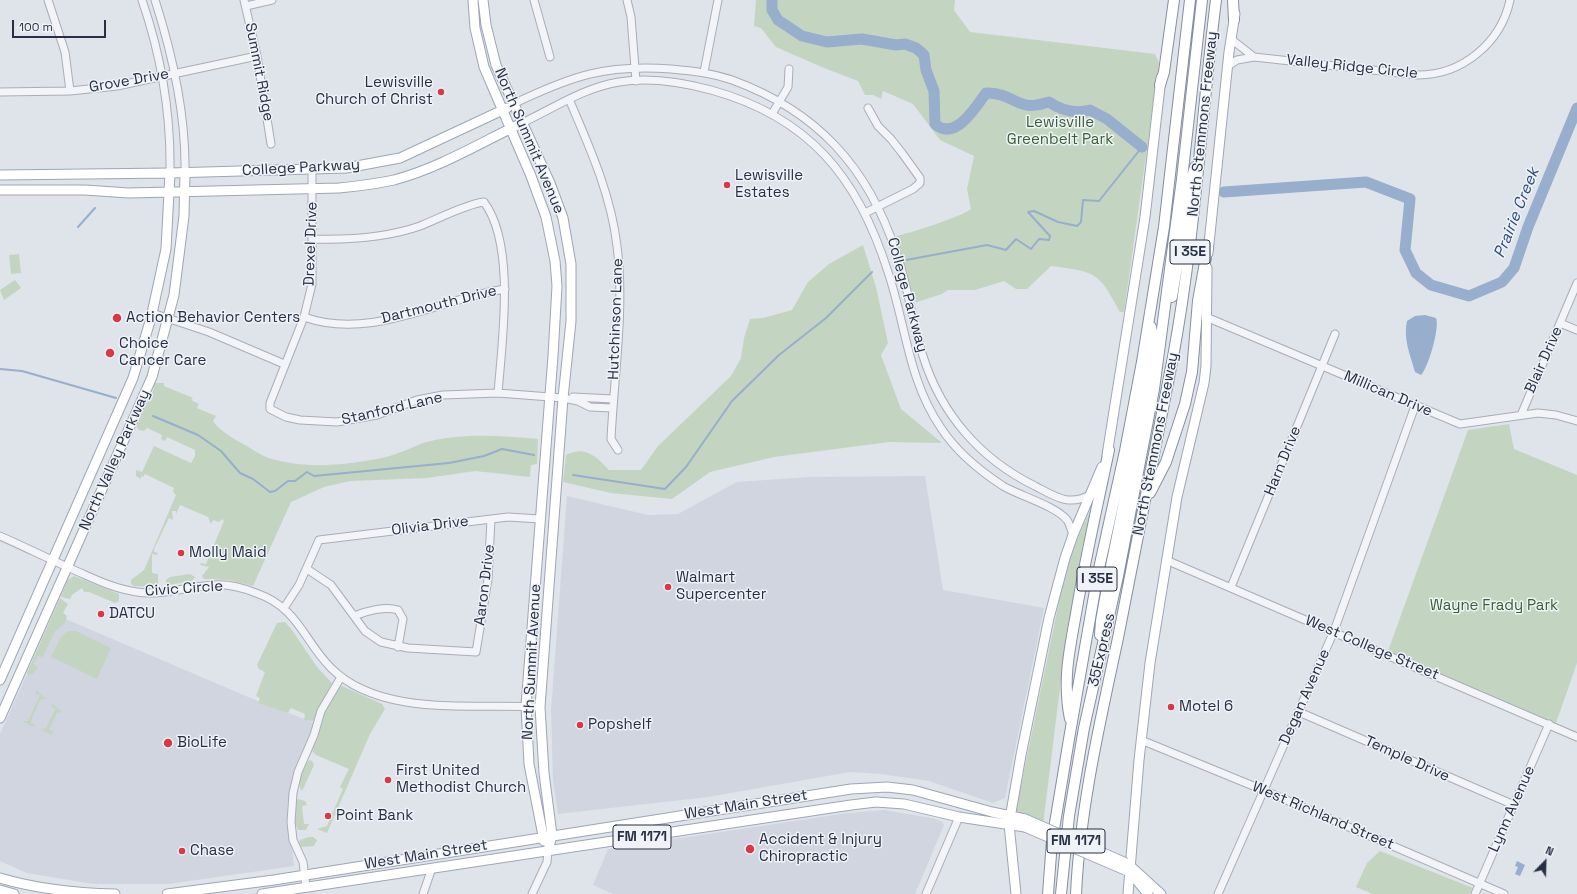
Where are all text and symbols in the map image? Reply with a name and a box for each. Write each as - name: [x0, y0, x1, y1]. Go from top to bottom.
- scale bar: [14, 12, 108, 38]
- text: 100 m: [19, 19, 53, 35]
- street label: Summit Ridge: [241, 21, 277, 123]
- street label: North Stemmons Freeway: [1184, 30, 1222, 218]
- street label: Valley Ridge Circle: [1285, 51, 1419, 83]
- street label: Grove Drive: [88, 65, 170, 97]
- street label: North Summit Avenue: [490, 65, 568, 217]
- place label: Lewisville Church of Christ: [315, 74, 433, 109]
- marker: Lewisville Church of Christ: [436, 87, 446, 97]
- park label: Lewisville Greenbelt Park: [1007, 114, 1113, 149]
- street label: College Parkway: [242, 156, 360, 180]
- water label: Prairie Creek: [1490, 165, 1544, 261]
- place label: Lewisville Estates: [735, 167, 803, 202]
- marker: Lewisville Estates: [722, 180, 732, 190]
- street label: Drexel Drive: [301, 201, 321, 287]
- street label: College Parkway: [883, 236, 931, 354]
- road number: I 35E: [1170, 240, 1210, 264]
- street label: Hutchinson Lane: [605, 258, 627, 380]
- street label: Dartmouth Drive: [379, 282, 499, 328]
- place label: Action Behavior Centers: [126, 309, 300, 327]
- marker: Action Behavior Centers: [111, 312, 123, 324]
- street label: Blair Drive: [1521, 324, 1567, 396]
- place label: Choice Cancer Care: [119, 335, 206, 370]
- marker: Choice Cancer Care: [104, 347, 116, 359]
- street label: North Stemmons Freeway: [1129, 351, 1183, 537]
- street label: Millican Drive: [1341, 367, 1435, 421]
- street label: North Valley Parkway: [76, 387, 154, 533]
- street label: Stanford Lane: [340, 389, 444, 429]
- street label: Harn Drive: [1261, 424, 1305, 498]
- street label: Olivia Drive: [390, 512, 470, 540]
- street label: Aaron Drive: [471, 543, 499, 627]
- place label: Molly Maid: [189, 544, 267, 562]
- marker: Molly Maid: [176, 548, 186, 558]
- road number: I 35E: [1077, 567, 1117, 591]
- place label: Walmart Supercenter: [676, 569, 766, 604]
- street label: Civic Circle: [144, 577, 224, 601]
- marker: Walmart Supercenter: [663, 582, 673, 592]
- street label: North Summit Avenue: [519, 583, 545, 741]
- park label: Wayne Frady Park: [1430, 597, 1558, 615]
- place label: DATCU: [109, 605, 155, 623]
- marker: DATCU: [96, 609, 106, 619]
- street label: 35Express: [1085, 611, 1119, 689]
- street label: West College Street: [1302, 612, 1442, 684]
- street label: Degan Avenue: [1276, 646, 1334, 748]
- place label: Motel 6: [1179, 698, 1233, 716]
- marker: Motel 6: [1166, 702, 1176, 712]
- place label: Popshelf: [588, 716, 652, 734]
- marker: Popshelf: [575, 720, 585, 730]
- street label: Temple Drive: [1362, 732, 1452, 786]
- place label: BioLife: [177, 734, 227, 752]
- marker: BioLife: [162, 737, 174, 749]
- place label: First United Methodist Church: [396, 762, 526, 797]
- street label: Lynn Avenue: [1485, 763, 1539, 855]
- marker: First United Methodist Church: [383, 775, 393, 785]
- street label: West Richland Street: [1249, 778, 1397, 854]
- street label: West Main Street: [683, 786, 809, 824]
- place label: Point Bank: [336, 807, 413, 825]
- marker: Point Bank: [323, 811, 333, 821]
- road number: FM 1171: [613, 825, 671, 849]
- road number: FM 1171: [1047, 829, 1105, 853]
- place label: Accident & Injury Chiropractic: [759, 831, 882, 866]
- street label: West Main Street: [363, 836, 489, 874]
- place label: Chase: [190, 842, 234, 860]
- north arrow: [1525, 842, 1565, 882]
- marker: Accident & Injury Chiropractic: [744, 843, 756, 855]
- text: N: [1544, 843, 1556, 859]
- marker: Chase: [177, 846, 187, 856]

